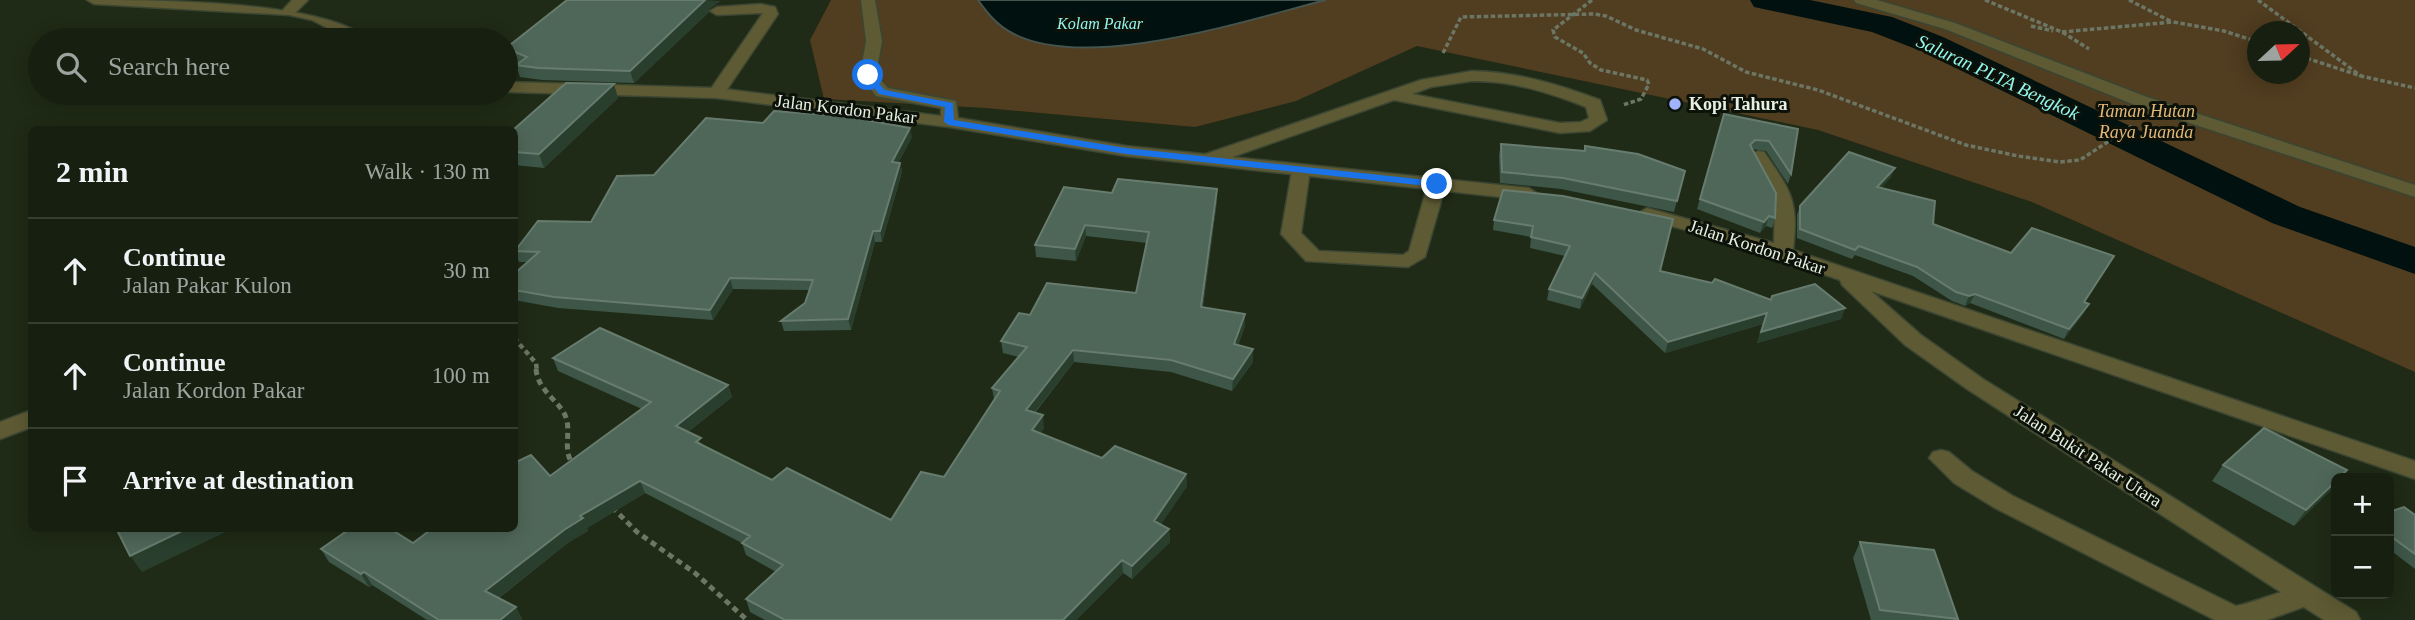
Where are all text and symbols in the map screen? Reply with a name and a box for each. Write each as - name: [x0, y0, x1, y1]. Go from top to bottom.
- water label: Kolam Pakar: [1056, 15, 1144, 32]
- north arrow: [2247, 21, 2310, 84]
- search box: [28, 28, 518, 105]
- water label: Saluran PLTA Bengkok: [1913, 30, 2083, 124]
- icon: search: [52, 48, 90, 86]
- text: Search here: [108, 52, 230, 81]
- route start: [852, 59, 883, 90]
- street label: Jalan Kordon Pakar: [774, 90, 918, 128]
- place label: Kopi Tahura: [1689, 94, 1788, 114]
- marker: Kopi Tahura: [1667, 96, 1683, 112]
- park label: Taman Hutan Raya Juanda: [2097, 101, 2195, 142]
- text: 2 min: [56, 155, 129, 188]
- text: Walk · 130 m: [365, 159, 490, 184]
- route end: [1421, 168, 1452, 199]
- street label: Jalan Kordon Pakar: [1686, 216, 1828, 278]
- text: Continue: [123, 243, 226, 272]
- icon: ahead: [56, 252, 94, 290]
- text: 30 m: [443, 258, 490, 283]
- text: Jalan Pakar Kulon: [123, 273, 292, 298]
- text: Continue: [123, 348, 226, 377]
- icon: ahead: [56, 357, 94, 395]
- text: 100 m: [432, 363, 490, 388]
- text: Jalan Kordon Pakar: [123, 378, 304, 403]
- street label: Jalan Bukit Pakar Utara: [2011, 401, 2165, 511]
- icon: arrive: [56, 462, 94, 500]
- text: Arrive at destination: [123, 466, 354, 495]
- map controls: [2331, 473, 2394, 599]
- button: +: [2331, 473, 2394, 536]
- button: −: [2331, 536, 2394, 599]

